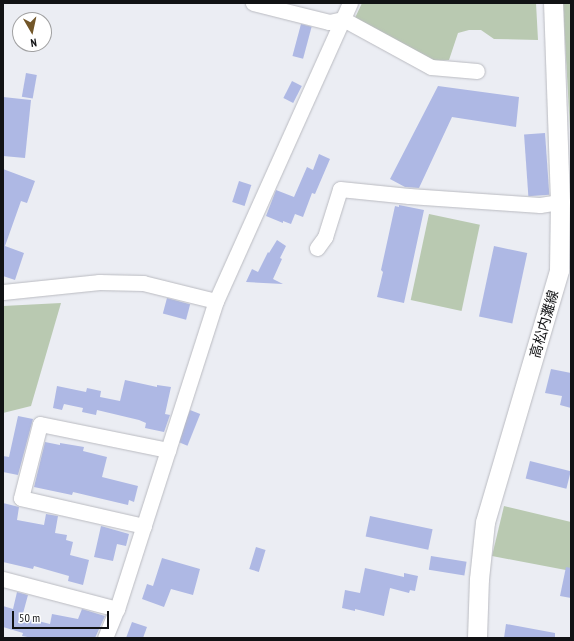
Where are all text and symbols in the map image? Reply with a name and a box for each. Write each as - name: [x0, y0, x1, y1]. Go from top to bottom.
- north arrow: [12, 12, 52, 52]
- text: N: [30, 35, 38, 50]
- street label: 高松内灘線: [526, 288, 562, 360]
- scale bar: [14, 603, 111, 629]
- text: 50 m: [19, 610, 40, 625]

